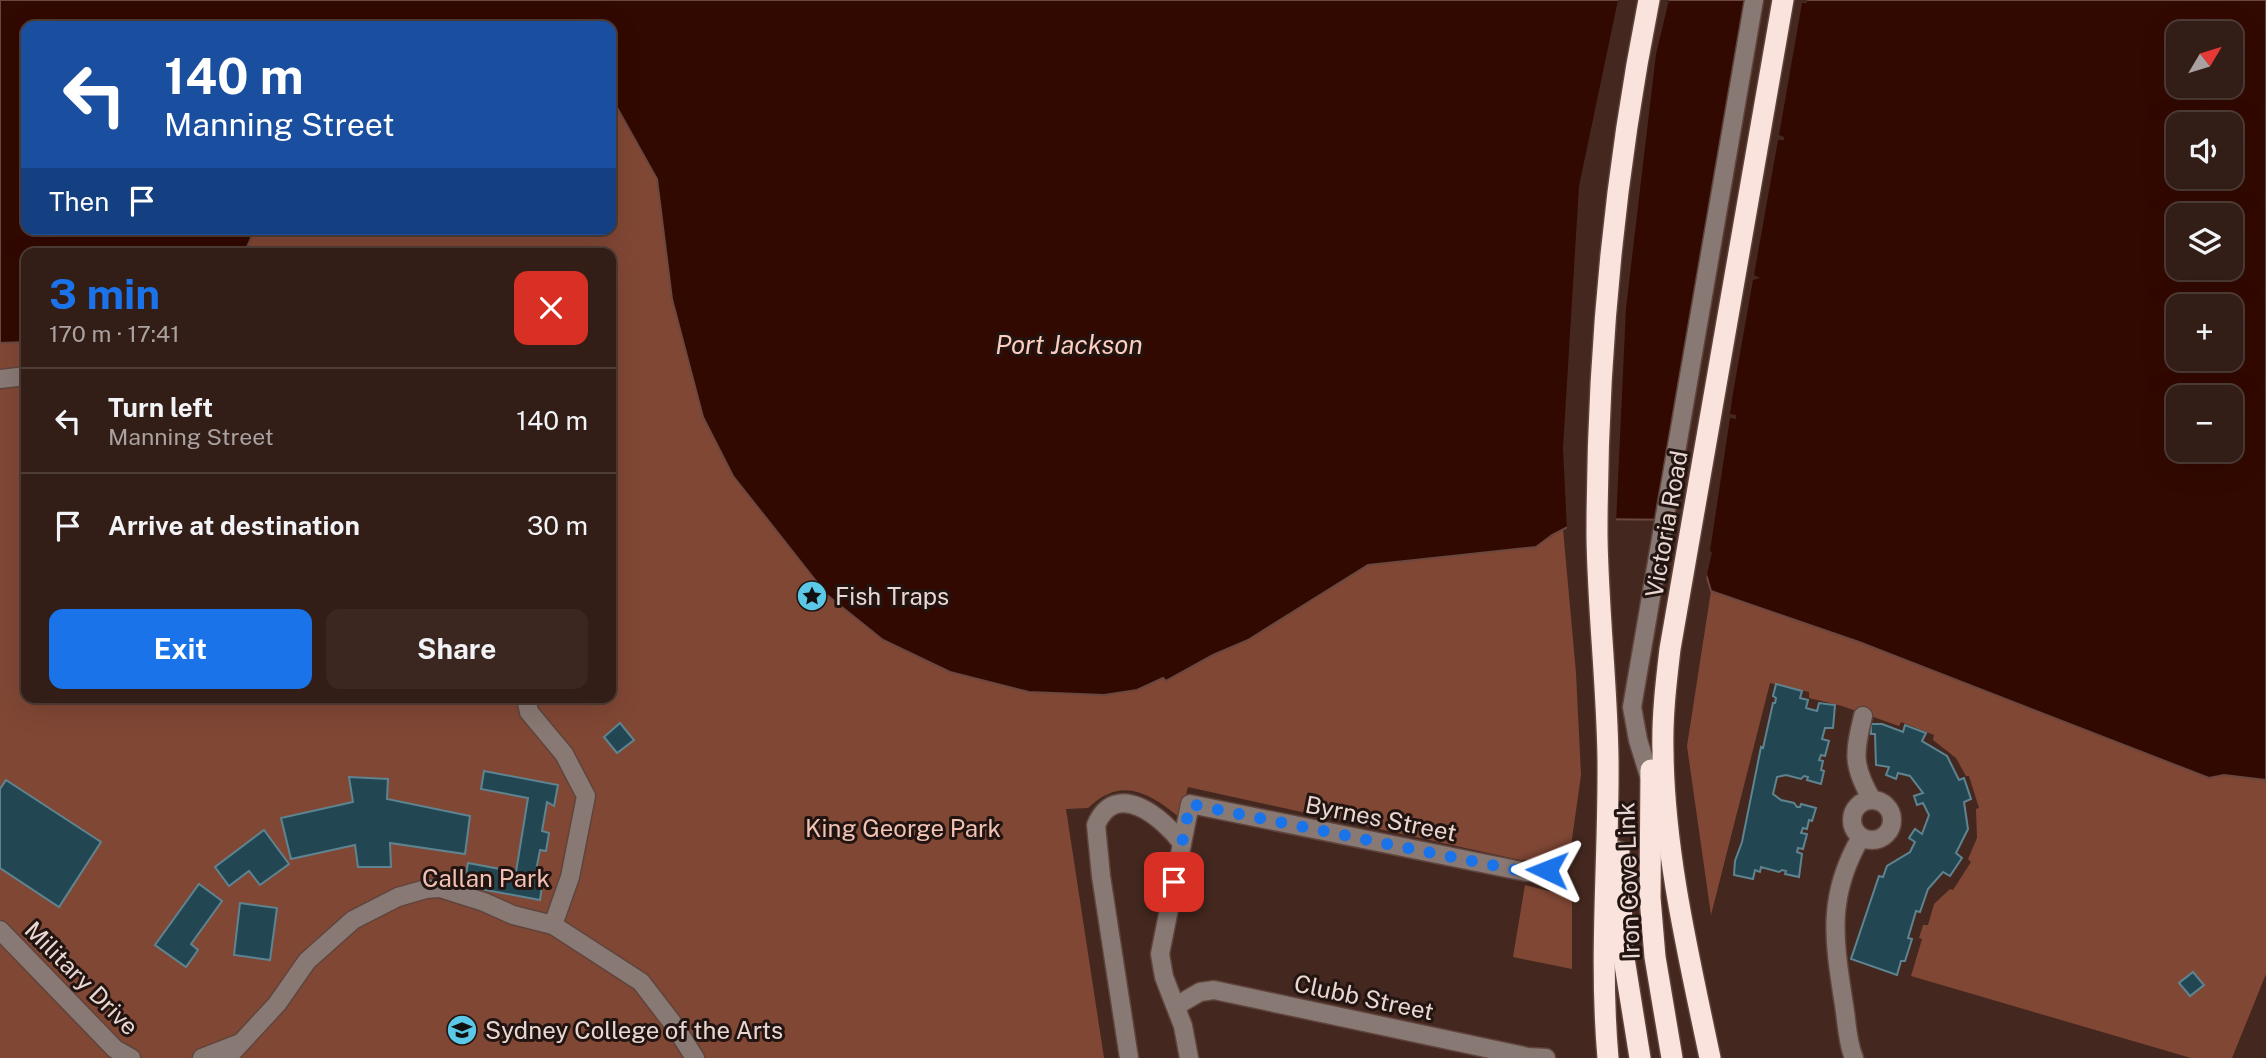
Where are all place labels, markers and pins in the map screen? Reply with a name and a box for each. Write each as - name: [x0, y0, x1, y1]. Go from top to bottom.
- place icon: Fish Traps: [795, 579, 829, 613]
- place label: Fish Traps: [835, 582, 949, 610]
- pin: [1144, 852, 1204, 912]
- school or university icon: Sydney College of the Arts: [445, 1013, 479, 1047]
- place label: Sydney College of the Arts: [485, 1016, 783, 1044]

